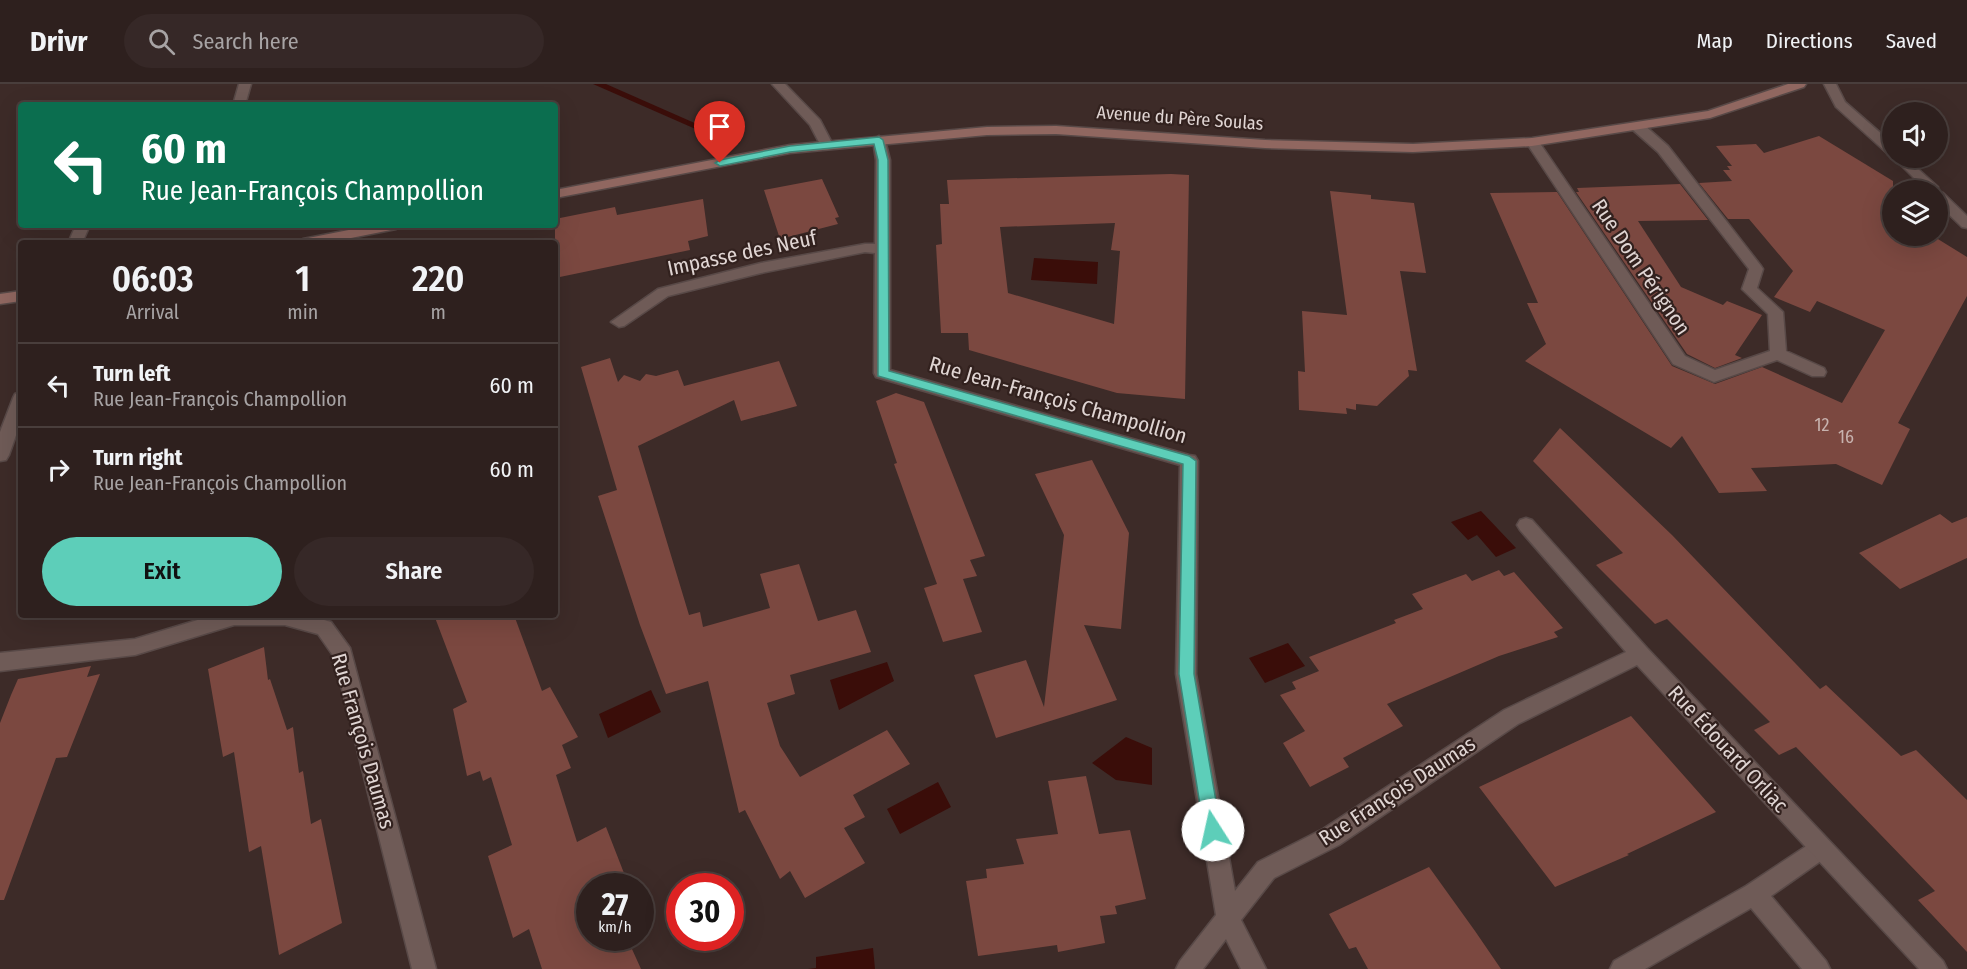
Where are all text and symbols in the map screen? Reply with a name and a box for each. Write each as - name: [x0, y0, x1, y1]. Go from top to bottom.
- search box: [124, 14, 544, 68]
- text: Drivr: [30, 25, 88, 58]
- icon: search: [145, 25, 178, 58]
- text: Search here: [193, 28, 299, 55]
- text: Map: [1696, 28, 1733, 54]
- text: Directions: [1766, 28, 1853, 54]
- text: Saved: [1886, 28, 1937, 54]
- pin: [694, 101, 745, 163]
- street label: Avenue du Père Soulas: [1096, 101, 1264, 135]
- map controls: [1882, 102, 1948, 246]
- button: sound: [1882, 102, 1948, 168]
- icon: arrive: [703, 110, 736, 143]
- text: 60 m: [141, 124, 227, 174]
- icon: left: [42, 126, 120, 204]
- text: Rue Jean-François Champollion: [141, 175, 484, 207]
- button: layers: [1882, 180, 1948, 246]
- street label: Rue Dom Pérignon: [1586, 194, 1696, 340]
- street label: Impasse des Neuf: [665, 224, 821, 282]
- text: 06:03: [112, 257, 194, 301]
- text: 1: [295, 257, 310, 301]
- text: 220: [412, 257, 464, 301]
- text: Arrival: [126, 300, 179, 324]
- text: min: [287, 300, 318, 324]
- text: m: [430, 300, 446, 324]
- street label: Rue Jean-François Champollion: [926, 351, 1190, 449]
- text: Turn left: [93, 360, 171, 387]
- icon: left: [42, 369, 75, 402]
- text: 60 m: [490, 372, 534, 399]
- text: Rue Jean-François Champollion: [93, 387, 347, 411]
- house number: 12: [1815, 414, 1830, 436]
- house number: 16: [1838, 426, 1854, 448]
- text: Turn right: [93, 444, 182, 471]
- icon: right: [42, 453, 75, 486]
- text: 60 m: [490, 456, 534, 483]
- text: Rue Jean-François Champollion: [93, 471, 347, 495]
- button: Exit: [42, 537, 282, 606]
- button: Share: [294, 537, 534, 606]
- street label: Rue François Daumas: [325, 650, 401, 832]
- street label: Rue Édouard Orliac: [1662, 680, 1794, 818]
- street label: Rue François Daumas: [1314, 731, 1480, 851]
- position arrow: [1181, 798, 1245, 862]
- speed limit sign: 30: [666, 873, 744, 951]
- text: 27: [602, 887, 628, 923]
- text: km/h: [598, 918, 632, 936]

